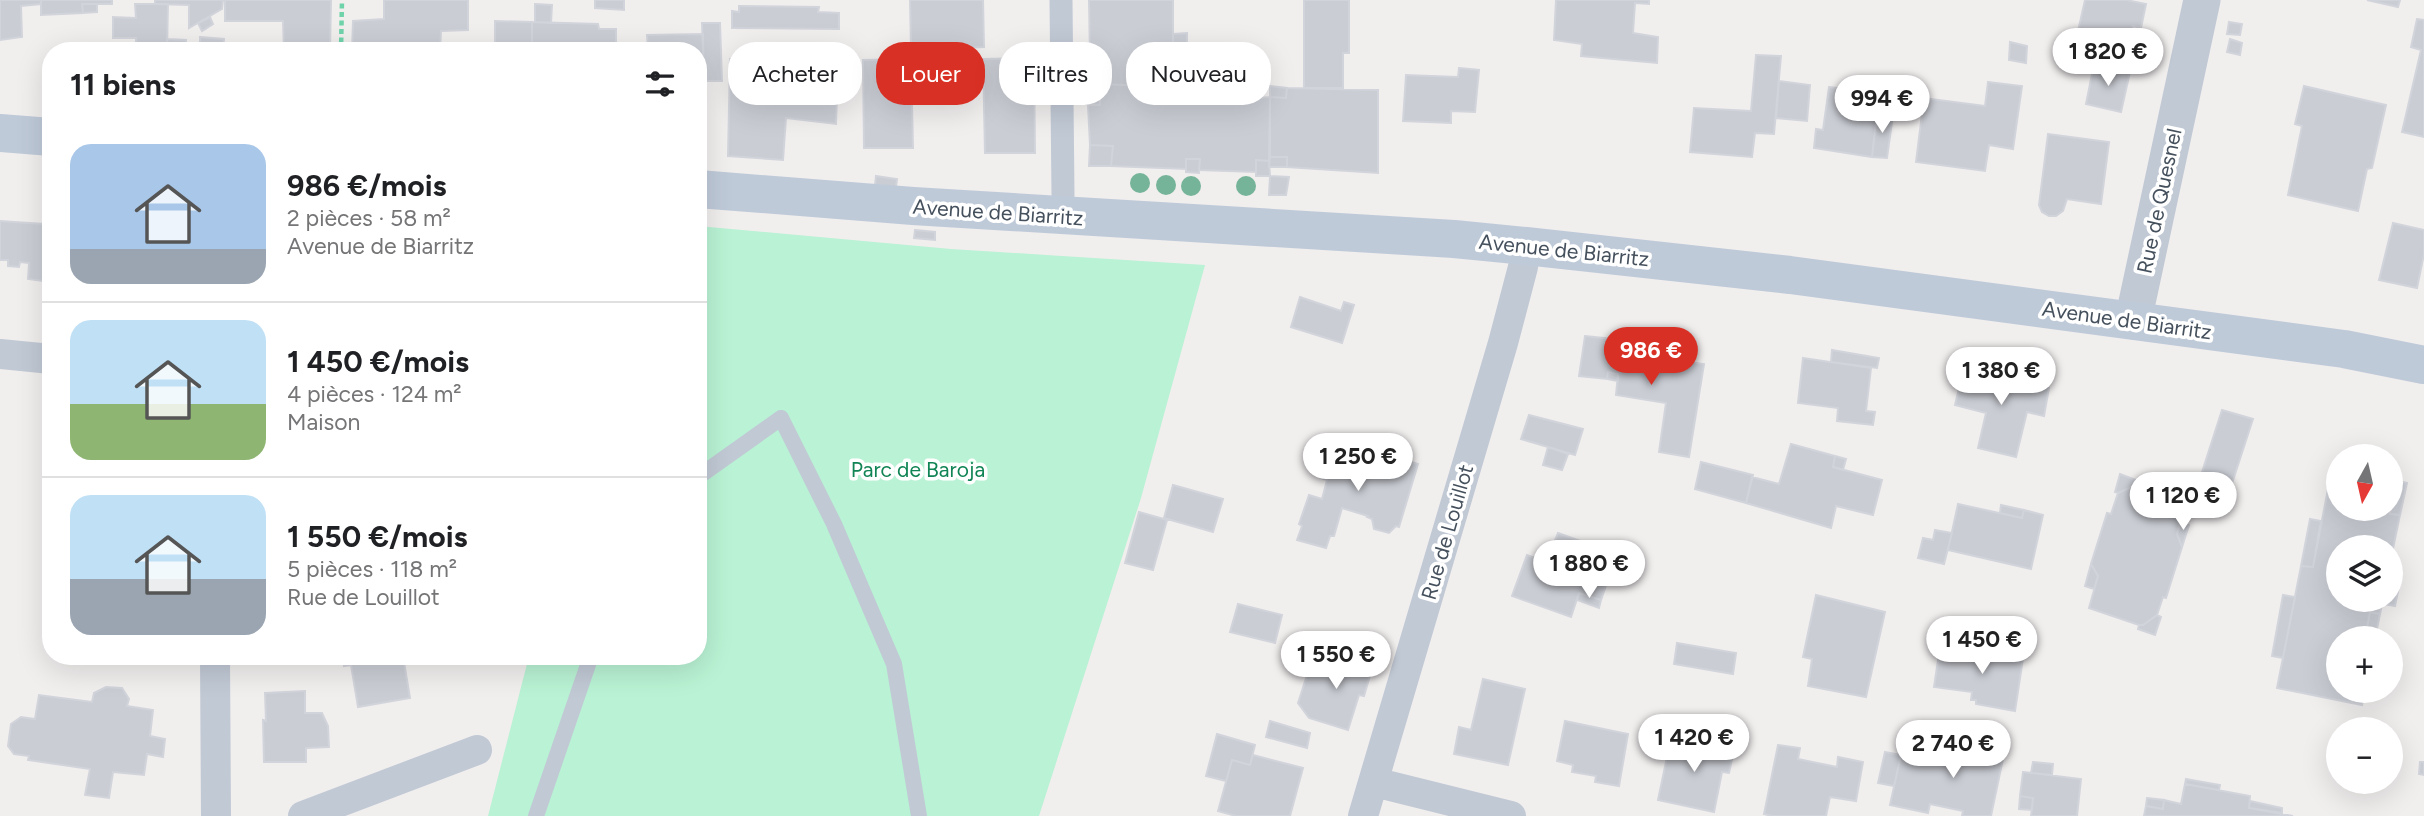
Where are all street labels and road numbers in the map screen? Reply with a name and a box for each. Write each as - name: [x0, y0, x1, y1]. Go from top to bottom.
- street label: Rue de Quesnel: [2131, 126, 2187, 276]
- street label: Avenue de Biarritz: [912, 194, 1084, 230]
- street label: Avenue de Biarritz: [1478, 229, 1650, 271]
- street label: Avenue de Biarritz: [2041, 296, 2213, 344]
- street label: Rue de Louillot: [1416, 461, 1478, 603]

